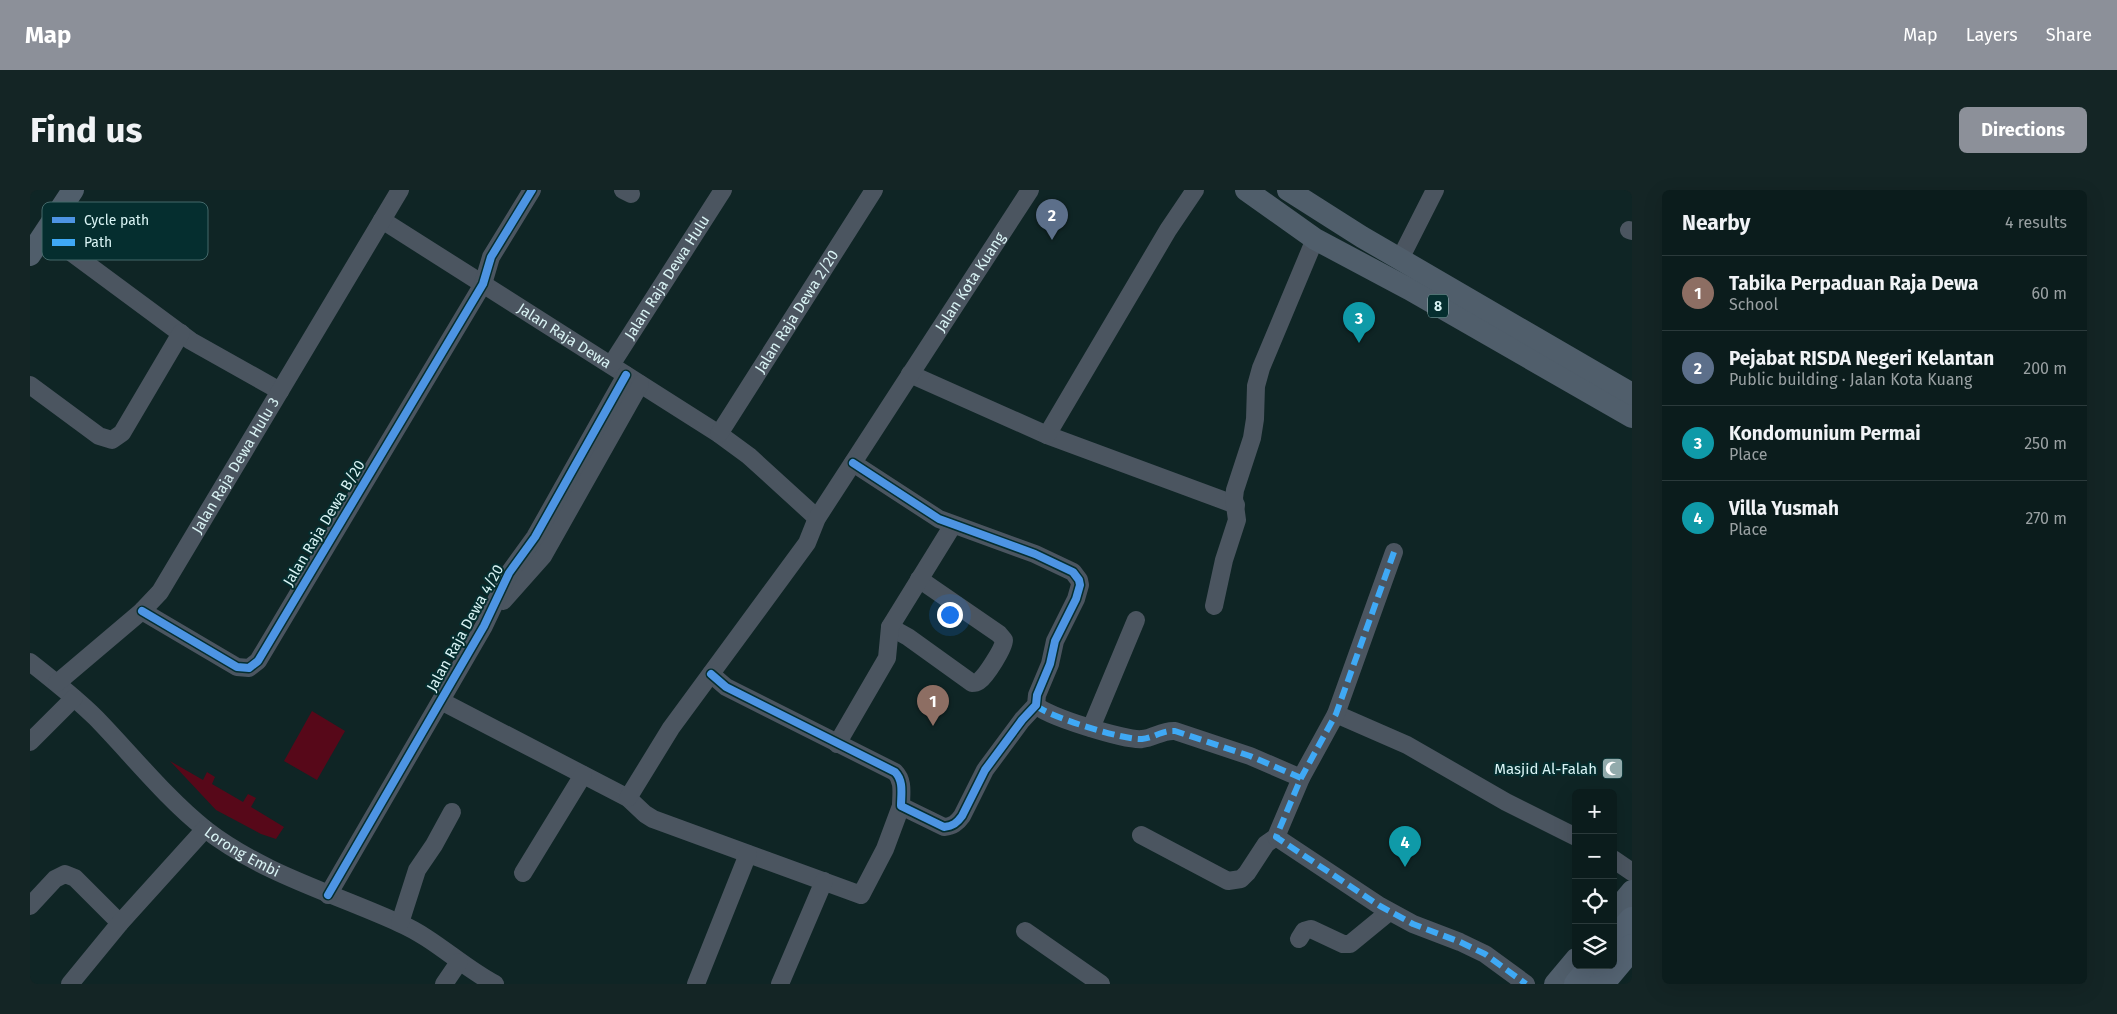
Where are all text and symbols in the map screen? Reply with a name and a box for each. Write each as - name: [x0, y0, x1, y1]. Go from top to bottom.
- text: Map: [25, 21, 71, 49]
- text: Map: [1903, 24, 1938, 46]
- text: Layers: [1966, 24, 2018, 46]
- text: Share: [2046, 24, 2092, 46]
- button: Directions: [1959, 107, 2087, 153]
- text: Find us: [30, 109, 142, 151]
- pin: 2: [1036, 199, 1068, 240]
- legend: [42, 202, 208, 260]
- text: Nearby: [1682, 210, 1750, 236]
- text: Cycle path: [84, 212, 149, 229]
- street label: Jalan Raja Dewa Hulu: [621, 212, 713, 343]
- text: 4 results: [2005, 213, 2067, 232]
- street label: Jalan Kota Kuang: [931, 229, 1009, 335]
- text: Path: [84, 234, 112, 251]
- street label: Jalan Raja Dewa 2/20: [751, 247, 842, 376]
- text: Tabika Perpaduan Raja Dewa: [1729, 272, 1978, 295]
- text: 1: [1694, 284, 1702, 303]
- text: 60 m: [2032, 284, 2067, 303]
- road number: 8: [1428, 294, 1448, 318]
- text: School: [1729, 295, 1778, 314]
- street label: Jalan Raja Dewa: [514, 299, 615, 372]
- pin: 3: [1343, 302, 1375, 343]
- text: Pejabat RISDA Negeri Kelantan: [1729, 347, 1994, 370]
- text: 2: [1694, 359, 1702, 378]
- text: 200 m: [2023, 359, 2067, 378]
- text: Public building · Jalan Kota Kuang: [1729, 370, 1972, 389]
- street label: Jalan Raja Dewa Hulu 3: [188, 394, 283, 537]
- text: Kondomunium Permai: [1729, 422, 1921, 445]
- text: 3: [1694, 434, 1702, 453]
- text: 250 m: [2024, 434, 2067, 453]
- text: Place: [1729, 445, 1768, 464]
- street label: Jalan Raja Dewa B/20: [279, 457, 369, 589]
- text: Villa Yusmah: [1729, 497, 1839, 520]
- text: 4: [1693, 509, 1703, 528]
- text: 270 m: [2025, 509, 2067, 528]
- text: Place: [1729, 520, 1768, 539]
- street label: Jalan Raja Dewa 4/20: [423, 561, 507, 695]
- your location: [937, 602, 963, 628]
- pin: 1: [917, 685, 949, 726]
- mosque icon: Masjid Al-Falah: [1601, 757, 1625, 781]
- place label: Masjid Al-Falah: [1494, 760, 1597, 778]
- map controls: [1572, 789, 1617, 969]
- button: +: [1572, 789, 1617, 834]
- street label: Lorong Embi: [201, 823, 283, 881]
- pin: 4: [1389, 826, 1421, 867]
- button: −: [1572, 834, 1617, 879]
- button: locate: [1572, 879, 1617, 924]
- button: layers: [1572, 924, 1617, 969]

